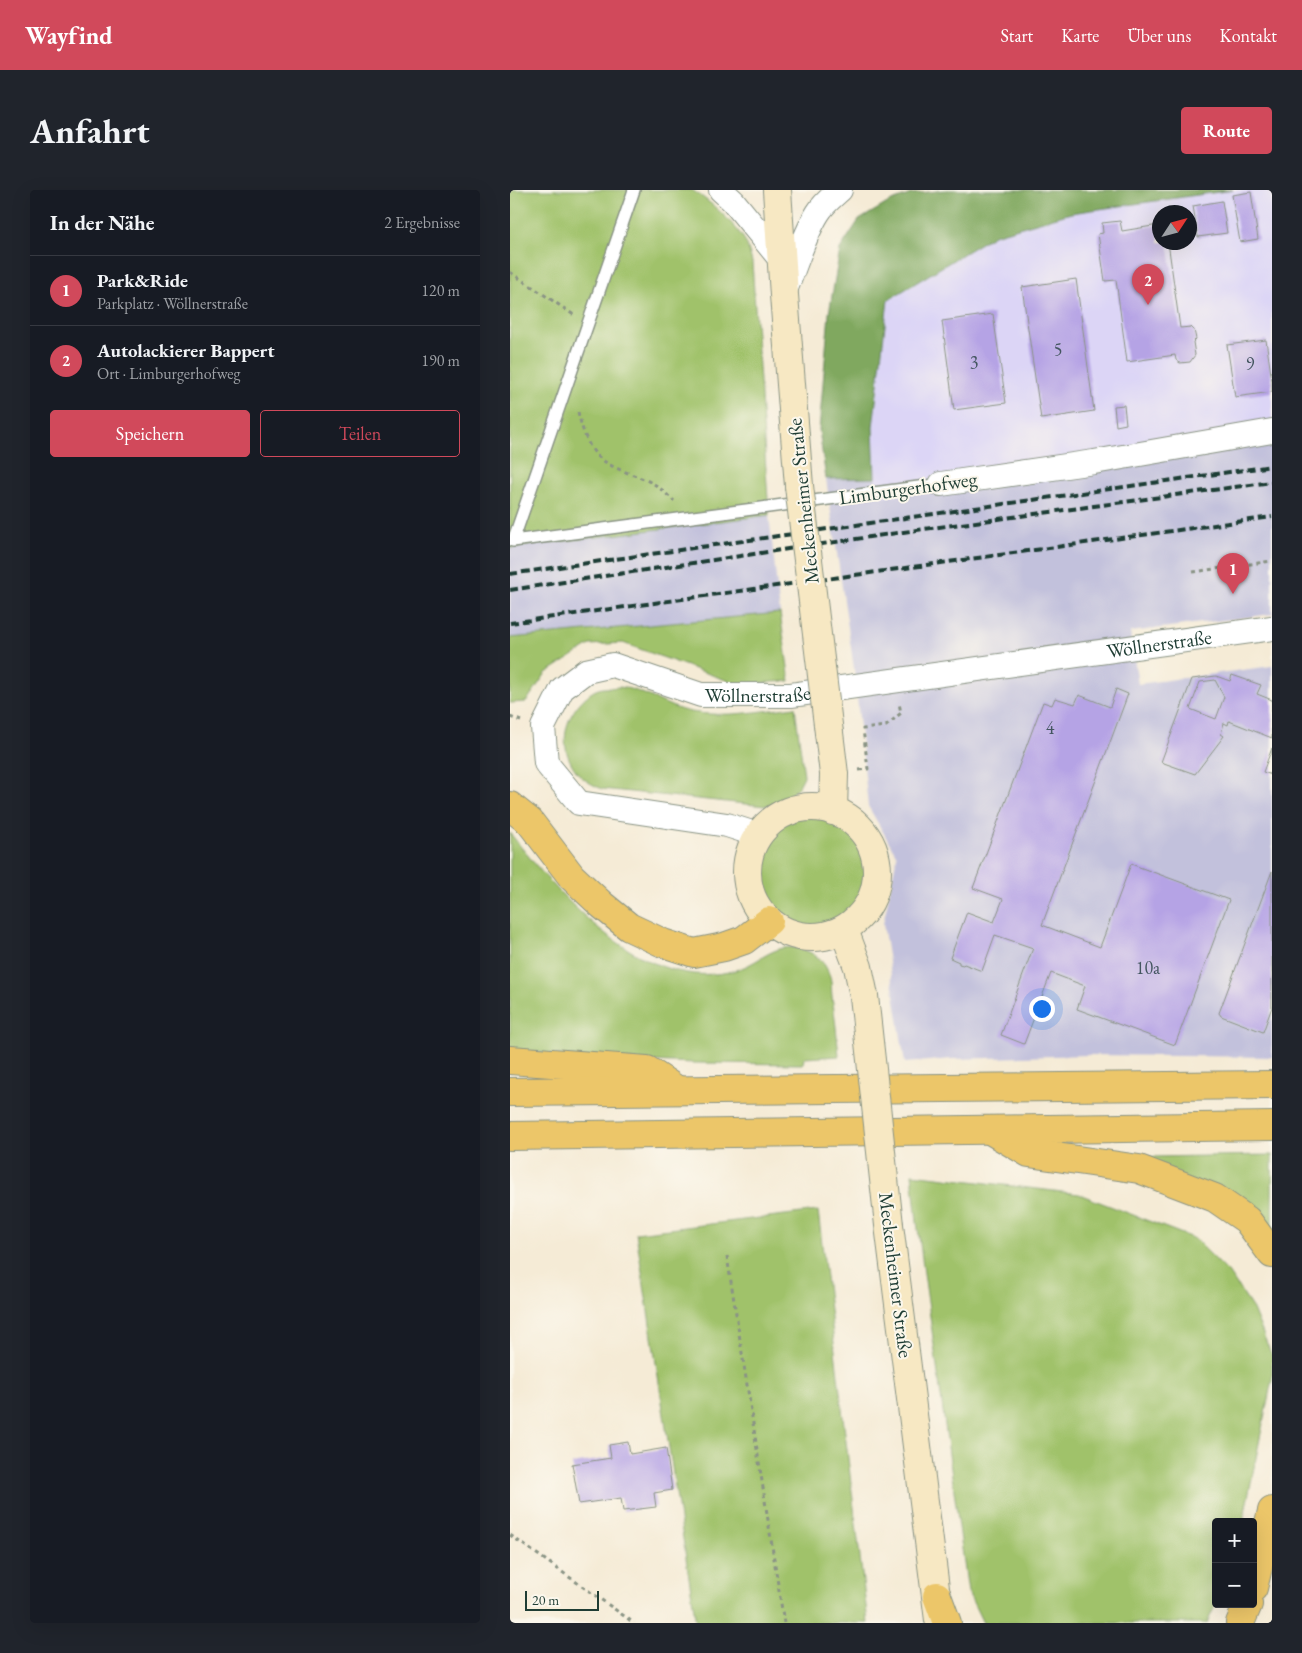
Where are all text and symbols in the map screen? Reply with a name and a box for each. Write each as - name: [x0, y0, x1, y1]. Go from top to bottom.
- text: Wayfind: [25, 20, 113, 51]
- text: Start: [1000, 24, 1033, 47]
- text: Karte: [1061, 24, 1099, 47]
- text: Über uns: [1127, 24, 1191, 47]
- text: Kontakt: [1219, 24, 1277, 47]
- button: Route: [1181, 107, 1272, 154]
- text: Anfahrt: [30, 108, 150, 153]
- north arrow: [1152, 205, 1197, 250]
- text: In der Nähe: [50, 209, 155, 236]
- text: 2 Ergebnisse: [384, 212, 460, 233]
- pin: 2: [1132, 264, 1164, 305]
- text: Park&Ride: [97, 268, 188, 293]
- text: 1: [62, 280, 70, 301]
- text: 120 m: [421, 280, 460, 301]
- text: Parkplatz · Wöllnerstraße: [97, 293, 248, 314]
- text: Autolackierer Bappert: [97, 338, 275, 363]
- house number: 5: [1054, 338, 1062, 361]
- text: 2: [62, 350, 70, 371]
- text: 190 m: [421, 350, 460, 371]
- house number: 3: [970, 351, 978, 374]
- house number: 9: [1246, 352, 1255, 375]
- text: Ort · Limburgerhofweg: [97, 363, 240, 384]
- button: Speichern: [50, 410, 250, 457]
- button: Teilen: [260, 410, 460, 457]
- street label: Meckenheimer Straße: [781, 417, 825, 585]
- street label: Limburgerhofweg: [837, 465, 979, 511]
- pin: 1: [1217, 553, 1249, 594]
- street label: Wöllnerstraße: [1105, 624, 1214, 664]
- street label: Wöllnerstraße: [705, 679, 812, 708]
- house number: 4: [1046, 716, 1055, 739]
- house number: 10a: [1136, 956, 1161, 979]
- your location: [1029, 996, 1055, 1022]
- street label: Meckenheimer Straße: [873, 1191, 919, 1359]
- map controls: [1212, 1518, 1257, 1608]
- button: +: [1212, 1518, 1257, 1563]
- button: −: [1212, 1563, 1257, 1608]
- scale bar: [525, 1588, 599, 1611]
- text: 20 m: [532, 1591, 559, 1609]

